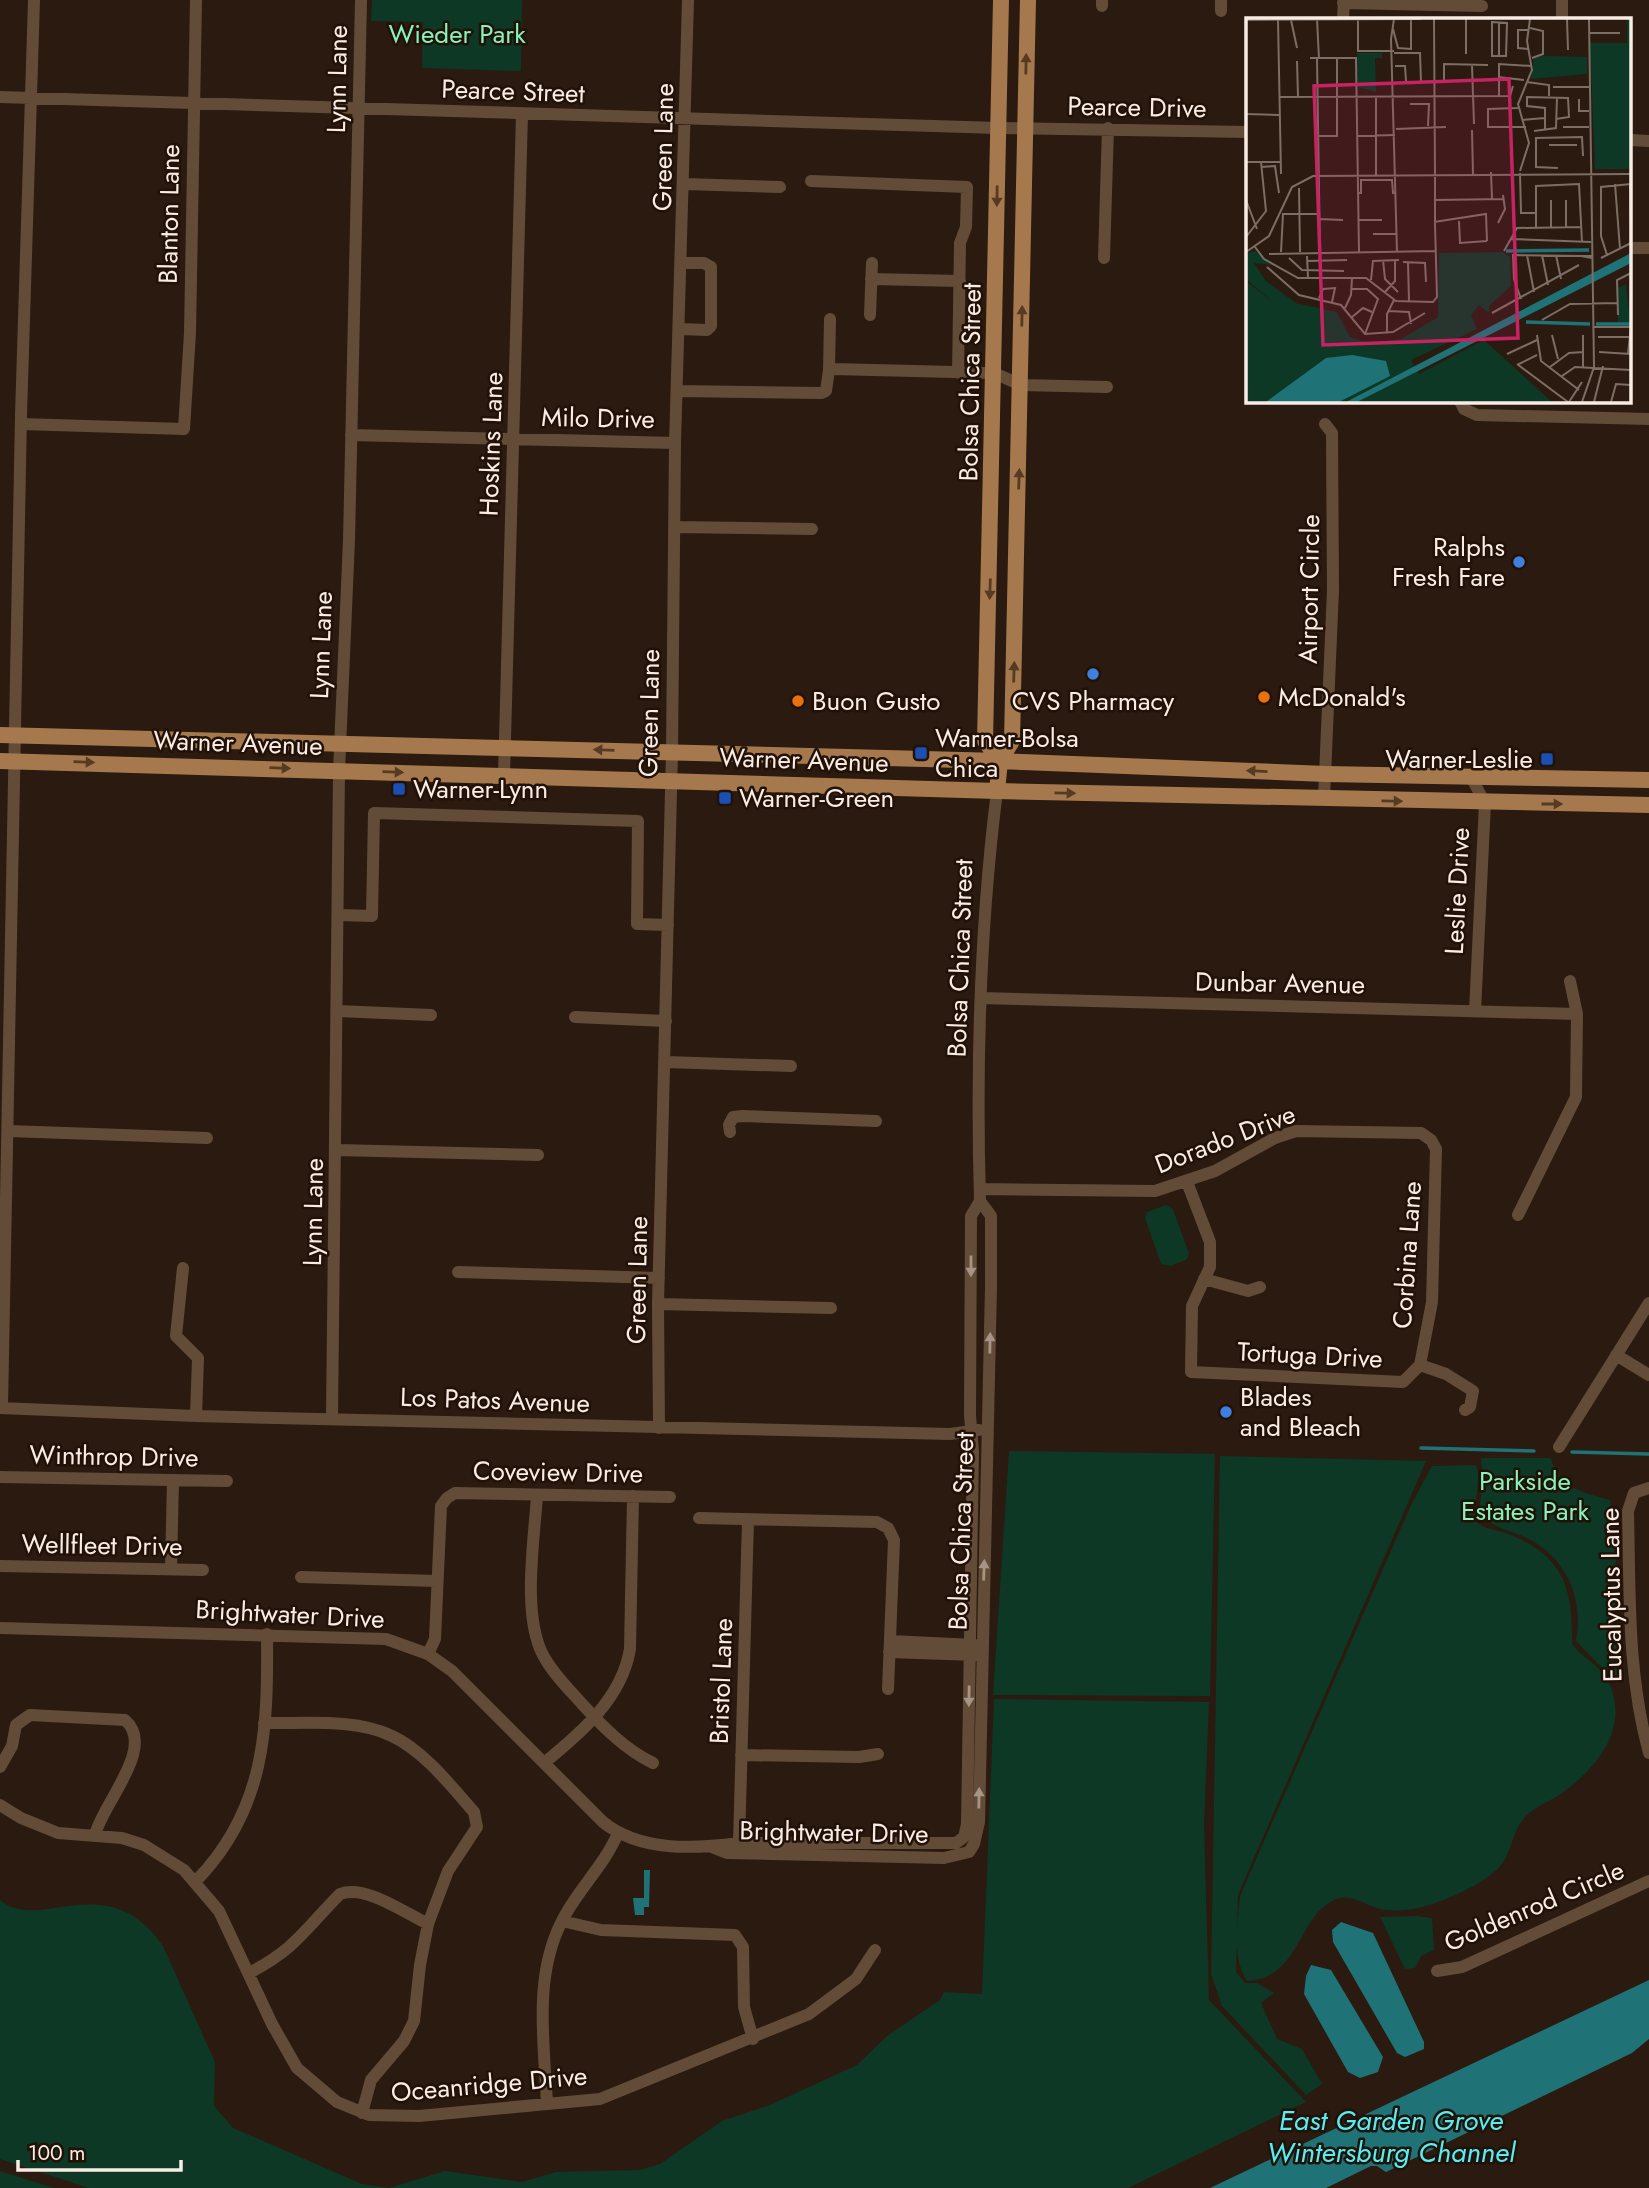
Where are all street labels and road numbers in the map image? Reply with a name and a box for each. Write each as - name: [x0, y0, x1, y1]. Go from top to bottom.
- street label: Lynn Lane: [317, 25, 357, 133]
- street label: Pearce Street: [441, 70, 586, 113]
- street label: Green Lane: [643, 83, 683, 211]
- street label: Pearce Drive: [1067, 87, 1207, 127]
- street label: Blanton Lane: [149, 144, 189, 284]
- street label: Bolsa Chica Street: [949, 282, 991, 482]
- street label: Hoskins Lane: [469, 371, 513, 517]
- street label: Milo Drive: [541, 398, 655, 438]
- street label: Airport Circle: [1289, 514, 1329, 664]
- street label: Lynn Lane: [300, 590, 342, 700]
- street label: Green Lane: [629, 649, 669, 777]
- street label: Warner Avenue: [153, 721, 323, 765]
- street label: Warner Avenue: [719, 738, 889, 782]
- street label: Leslie Drive: [1435, 826, 1479, 956]
- street label: Bolsa Chica Street: [938, 857, 982, 1058]
- street label: Dunbar Avenue: [1195, 963, 1365, 1003]
- street label: Dorado Drive: [1149, 1095, 1301, 1183]
- street label: Lynn Lane: [293, 1158, 333, 1266]
- street label: Corbina Lane: [1383, 1180, 1431, 1330]
- street label: Green Lane: [617, 1216, 657, 1344]
- street label: Tortuga Drive: [1236, 1332, 1384, 1378]
- street label: Los Patos Avenue: [399, 1378, 591, 1422]
- street label: Bolsa Chica Street: [939, 1430, 983, 1631]
- street label: Winthrop Drive: [29, 1436, 199, 1476]
- street label: Coveview Drive: [473, 1452, 643, 1492]
- street label: Eucalyptus Lane: [1590, 1507, 1632, 1683]
- street label: Wellfleet Drive: [21, 1525, 183, 1565]
- street label: Brightwater Drive: [195, 1590, 385, 1638]
- street label: Bristol Lane: [700, 1617, 742, 1745]
- street label: Brightwater Drive: [739, 1811, 929, 1853]
- street label: Goldenrod Circle: [1438, 1851, 1630, 1961]
- street label: Oceanridge Drive: [389, 2056, 589, 2112]

